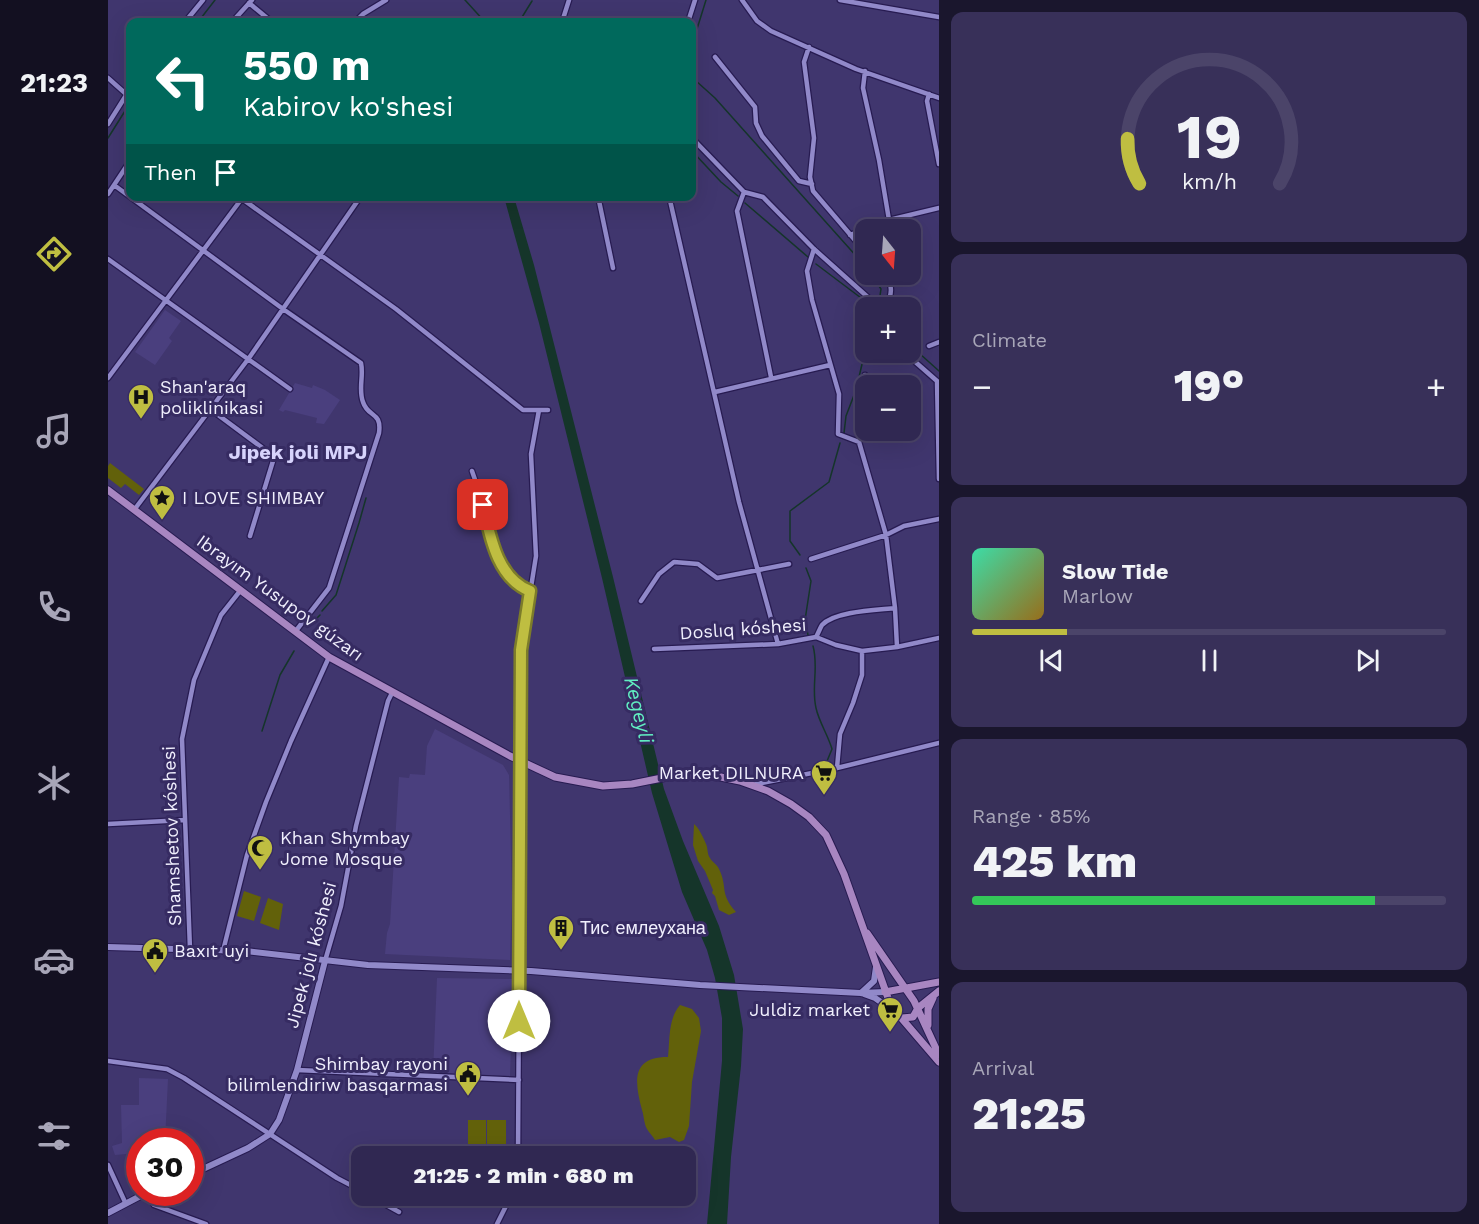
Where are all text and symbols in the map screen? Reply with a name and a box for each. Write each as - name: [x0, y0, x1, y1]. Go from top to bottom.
- text: 550 m: [243, 41, 371, 90]
- icon: left: [144, 42, 222, 120]
- text: 21:23: [20, 67, 88, 99]
- text: Kabirov ko'shesi: [243, 91, 454, 123]
- text: 19: [1176, 100, 1242, 173]
- icon: arrive: [209, 156, 242, 189]
- text: Then: [144, 160, 197, 185]
- text: km/h: [1181, 170, 1237, 195]
- north arrow: [855, 219, 921, 285]
- map controls: [855, 219, 921, 441]
- icon: directions: [33, 233, 75, 275]
- button: +: [855, 297, 921, 363]
- text: Climate: [972, 328, 1047, 352]
- text: 19°: [1174, 359, 1244, 412]
- text: −: [972, 367, 992, 406]
- text: +: [1426, 367, 1446, 406]
- button: −: [855, 375, 921, 441]
- place label: Shan'araq poliklinikasi: [160, 376, 263, 418]
- hospital icon: Shan'araq poliklinikasi: [126, 382, 156, 420]
- icon: music: [33, 410, 75, 452]
- district label: Jipek joli MPJ: [229, 440, 367, 464]
- pin: [457, 479, 508, 530]
- place icon: I LOVE SHIMBAY: [147, 483, 177, 521]
- place label: I LOVE SHIMBAY: [182, 487, 325, 508]
- icon: arrive: [466, 488, 499, 521]
- street label: Ibrayım Yusupov gúzarı: [193, 530, 368, 665]
- text: Slow Tide: [1062, 559, 1169, 584]
- text: Marlow: [1062, 584, 1133, 608]
- icon: phone: [33, 586, 75, 628]
- street label: Doslıq kóshesi: [679, 614, 807, 643]
- icon: previous: [1035, 644, 1068, 677]
- icon: pause: [1193, 644, 1226, 677]
- icon: next: [1351, 644, 1384, 677]
- water label: Kegeyli: [619, 674, 659, 747]
- street label: Shamshetov kóshesi: [158, 746, 185, 926]
- supermarket icon: Market DILNURA: [809, 758, 839, 796]
- icon: climate: [33, 762, 75, 804]
- place label: Market DILNURA: [659, 762, 804, 783]
- text: Range · 85%: [972, 804, 1090, 828]
- place label: Khan Shymbay Jome Mosque: [280, 827, 410, 869]
- mosque icon: Khan Shymbay Jome Mosque: [245, 833, 275, 871]
- text: 425 km: [972, 835, 1137, 888]
- street label: Jipek jolı kóshesi: [281, 879, 340, 1030]
- building icon: Тис емлеухана: [546, 913, 576, 951]
- place label: Тис емлеухана: [580, 917, 707, 938]
- public building icon: Baxıt uyi: [140, 936, 170, 974]
- icon: car: [33, 939, 75, 981]
- place label: Baxıt uyi: [174, 940, 249, 961]
- position arrow: [487, 989, 551, 1053]
- supermarket icon: Juldiz market: [875, 995, 905, 1033]
- place label: Juldiz market: [749, 999, 870, 1020]
- place label: Shimbay rayoni bilimlendiriw basqarmasi: [227, 1053, 448, 1095]
- text: Arrival: [972, 1056, 1034, 1080]
- public building icon: Shimbay rayoni bilimlendiriw basqarmasi: [453, 1059, 483, 1097]
- text: 21:25: [972, 1087, 1086, 1140]
- icon: filters: [33, 1115, 75, 1157]
- speed limit sign: 30: [126, 1128, 204, 1206]
- text: 21:25 · 2 min · 680 m: [413, 1163, 634, 1188]

